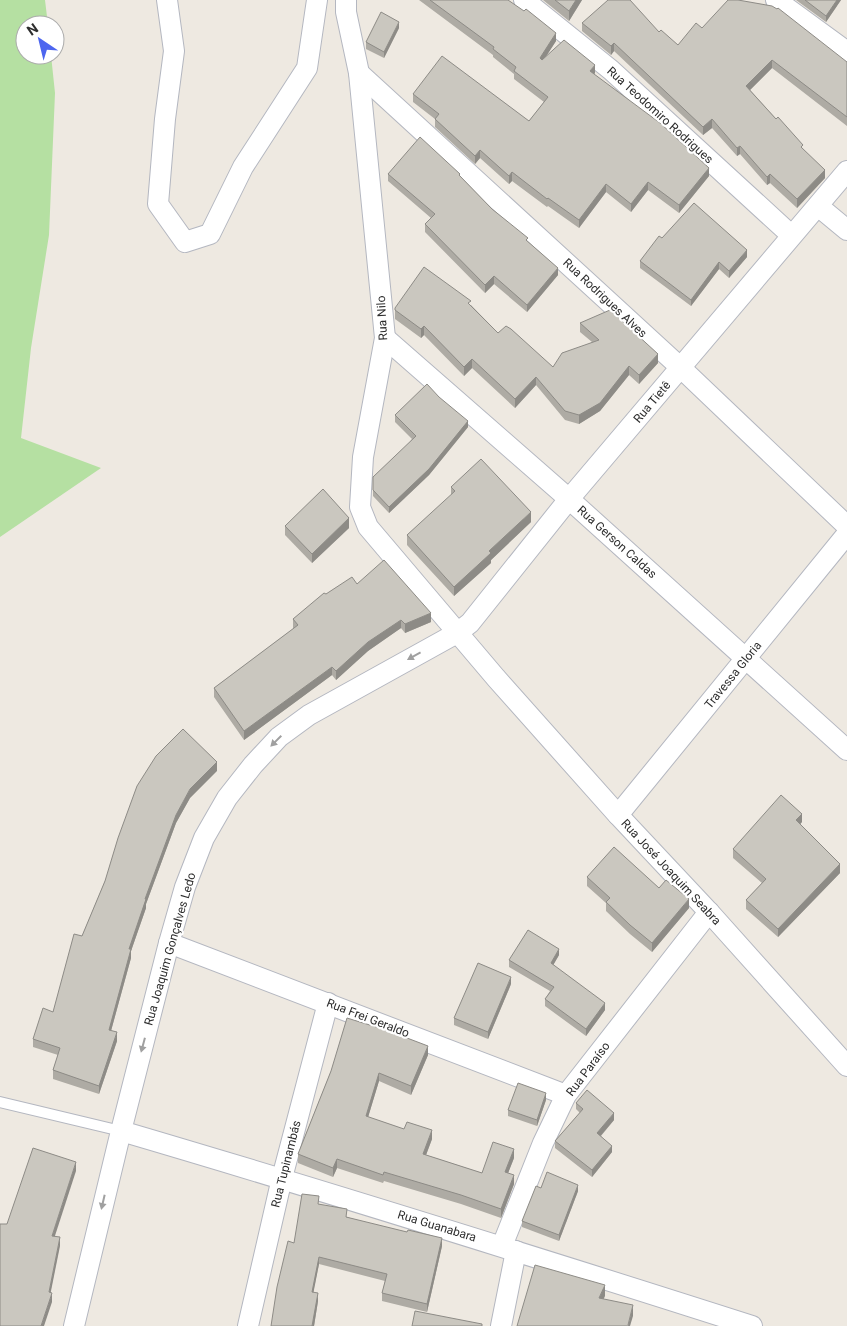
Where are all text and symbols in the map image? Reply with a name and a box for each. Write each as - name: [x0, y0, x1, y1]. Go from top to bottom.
- north arrow: [15, 15, 65, 65]
- text: N: [24, 20, 41, 39]
- street label: Rua Teodomiro Rodrigues: [604, 64, 716, 166]
- street label: Rua Rodrigues Alves: [560, 256, 650, 340]
- street label: Rua Nilo: [374, 295, 390, 341]
- street label: Rua Tietê: [631, 378, 673, 426]
- street label: Rua Gerson Caldas: [575, 503, 659, 581]
- street label: Travessa Gloria: [702, 639, 764, 711]
- one-way arrow: [408, 652, 421, 661]
- one-way arrow: [270, 735, 282, 747]
- street label: Rua José Joaquim Seabra: [618, 816, 724, 928]
- street label: Rua Joaquim Gonçalves Ledo: [141, 871, 199, 1027]
- street label: Rua Frei Geraldo: [325, 996, 412, 1040]
- one-way arrow: [139, 1037, 147, 1052]
- street label: Rua Paraíso: [563, 1039, 613, 1099]
- street label: Rua Tupinambás: [268, 1119, 304, 1209]
- one-way arrow: [99, 1195, 107, 1210]
- street label: Rua Guanabara: [396, 1207, 478, 1245]

